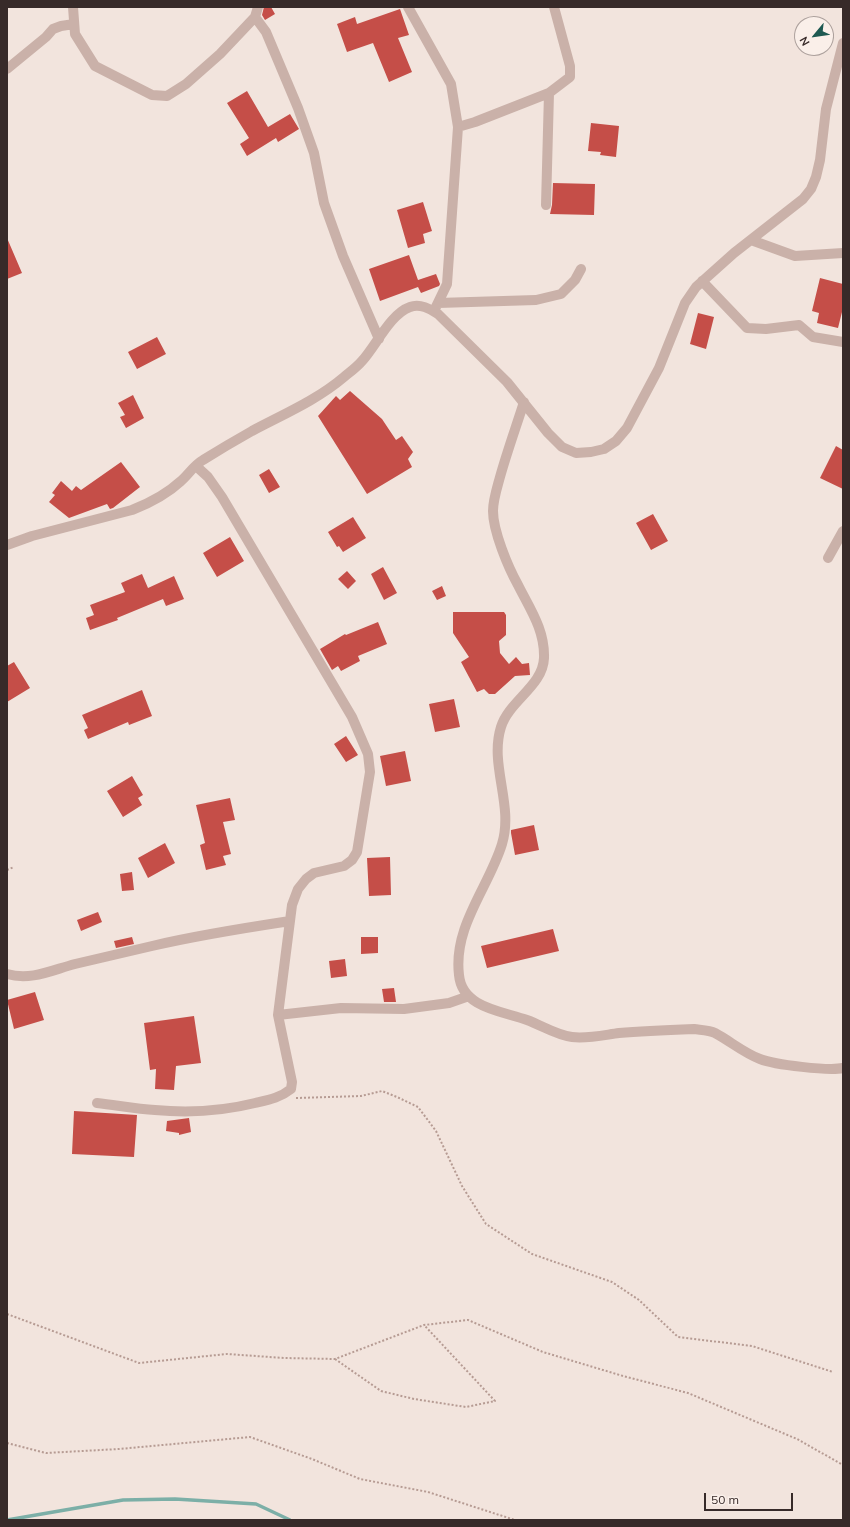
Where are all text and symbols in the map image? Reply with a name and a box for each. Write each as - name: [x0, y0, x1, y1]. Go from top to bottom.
- north arrow: [794, 16, 834, 56]
- text: N: [796, 34, 813, 48]
- scale bar: [706, 1485, 795, 1511]
- text: 50 m: [711, 1492, 739, 1507]

